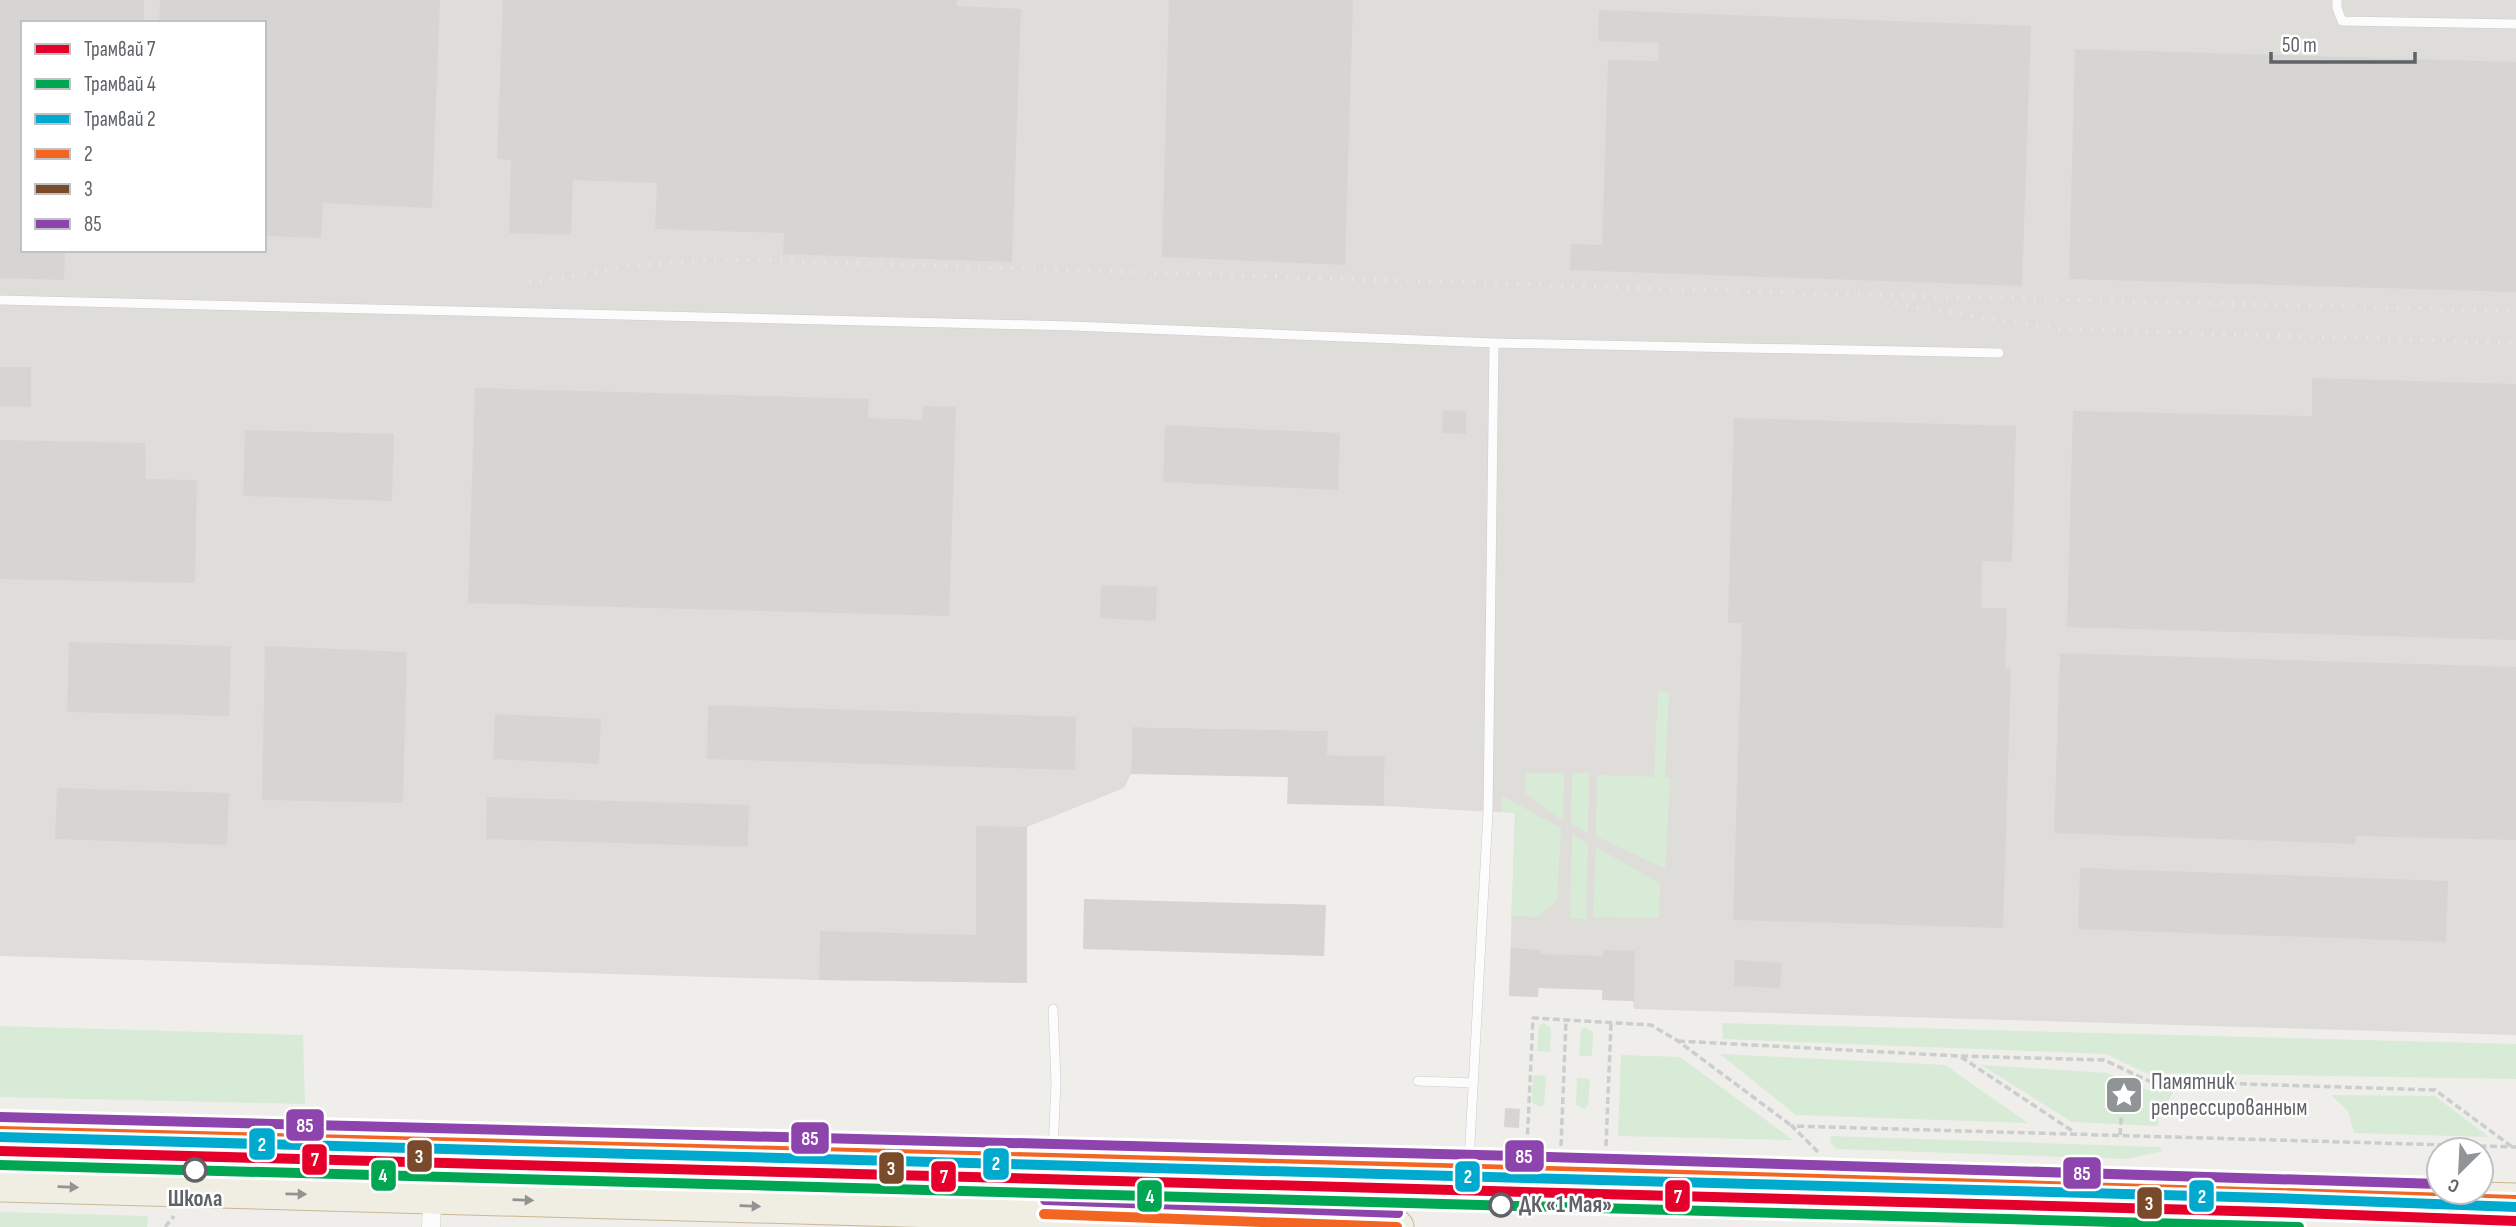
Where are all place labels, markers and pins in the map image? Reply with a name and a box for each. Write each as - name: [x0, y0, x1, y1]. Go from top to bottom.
- place label: Памятник репрессированным: [2151, 1068, 2307, 1122]
- place icon: Памятник репрессированным: [2103, 1074, 2145, 1116]
- marker: Школа: [183, 1158, 207, 1182]
- place label: Школа: [168, 1185, 222, 1213]
- place label: ДК «1 Мая»: [1519, 1191, 1612, 1219]
- marker: ДК «1 Мая»: [1489, 1193, 1513, 1217]

